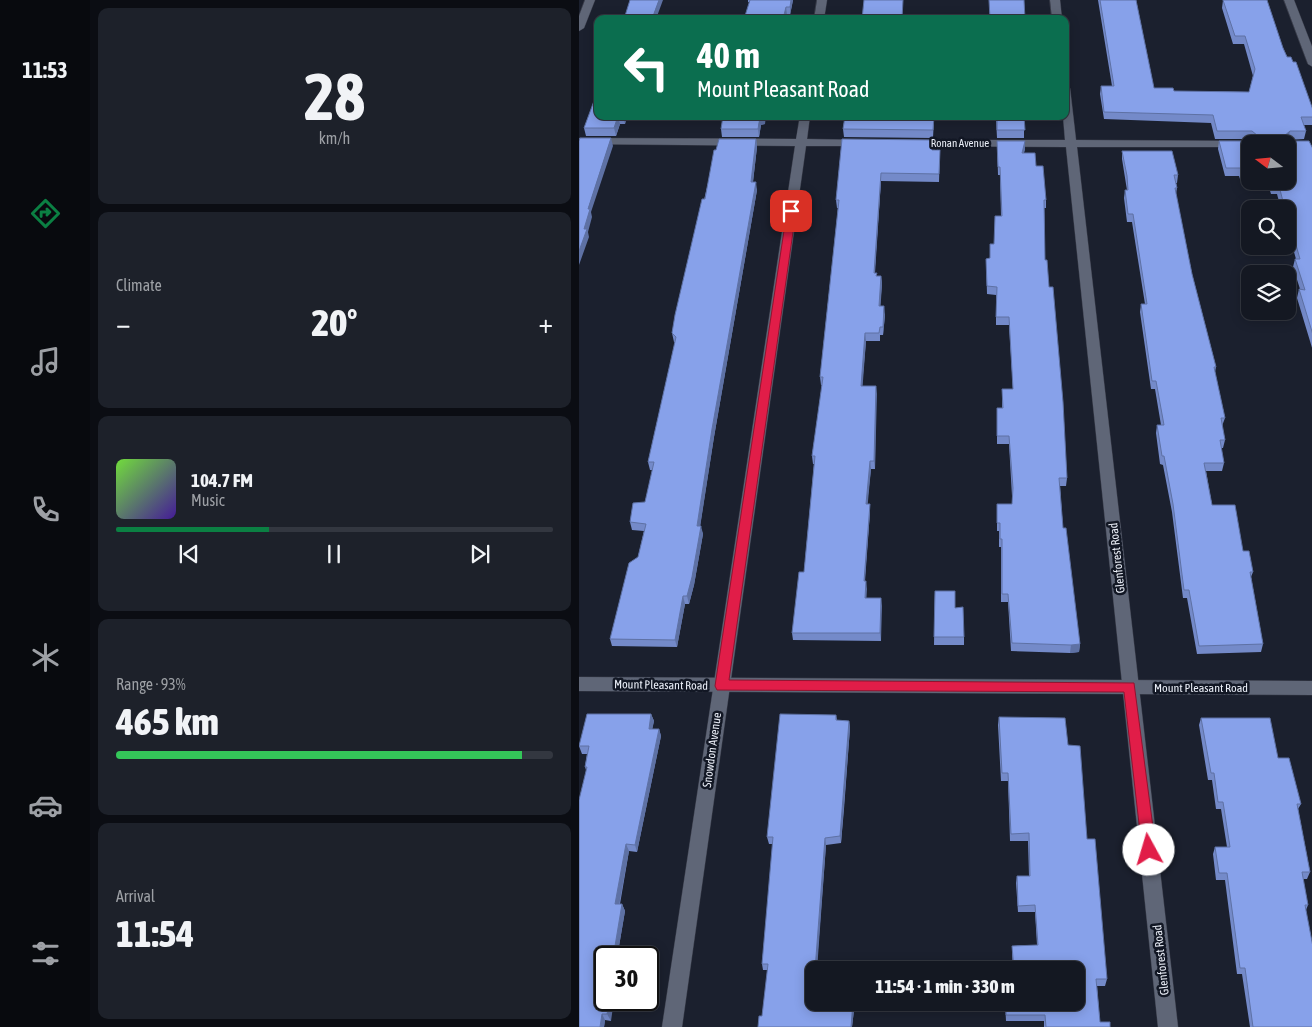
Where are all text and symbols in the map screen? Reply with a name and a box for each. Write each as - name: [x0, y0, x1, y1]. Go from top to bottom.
- icon: left: [614, 35, 679, 100]
- text: 40 m: [697, 35, 760, 75]
- text: 11:53: [22, 57, 68, 83]
- text: 28: [304, 59, 365, 134]
- text: Mount Pleasant Road: [697, 76, 869, 102]
- text: km/h: [319, 129, 350, 147]
- north arrow: [1241, 135, 1297, 190]
- map controls: [1241, 135, 1296, 320]
- street label: Ronan Avenue: [931, 137, 989, 149]
- pin: [770, 190, 812, 232]
- icon: directions: [28, 196, 63, 231]
- icon: arrive: [777, 197, 805, 225]
- button: search: [1241, 200, 1296, 255]
- button: layers: [1241, 265, 1296, 320]
- text: Climate: [116, 276, 162, 294]
- text: 20°: [311, 301, 358, 344]
- text: −: [116, 307, 131, 339]
- text: +: [538, 307, 553, 339]
- icon: music: [28, 344, 63, 379]
- text: 104.7 FM: [191, 469, 253, 491]
- text: Music: [191, 491, 225, 509]
- icon: phone: [28, 492, 63, 527]
- street label: Glenforest Road: [1106, 522, 1128, 594]
- icon: previous: [175, 540, 203, 568]
- icon: pause: [320, 540, 348, 568]
- icon: next: [466, 540, 494, 568]
- icon: climate: [28, 640, 63, 675]
- text: Range · 93%: [116, 675, 186, 693]
- street label: Mount Pleasant Road: [614, 677, 708, 693]
- street label: Mount Pleasant Road: [1154, 681, 1248, 695]
- text: 465 km: [116, 700, 219, 743]
- street label: Snowdon Avenue: [700, 712, 724, 788]
- icon: car: [28, 788, 63, 823]
- position arrow: [1122, 823, 1174, 875]
- text: Arrival: [116, 887, 155, 905]
- text: 11:54: [116, 912, 194, 955]
- street label: Glenforest Road: [1150, 924, 1172, 996]
- icon: filters: [28, 936, 63, 971]
- speed limit sign: 30: [594, 946, 659, 1011]
- text: 11:54 · 1 min · 330 m: [875, 975, 1015, 997]

